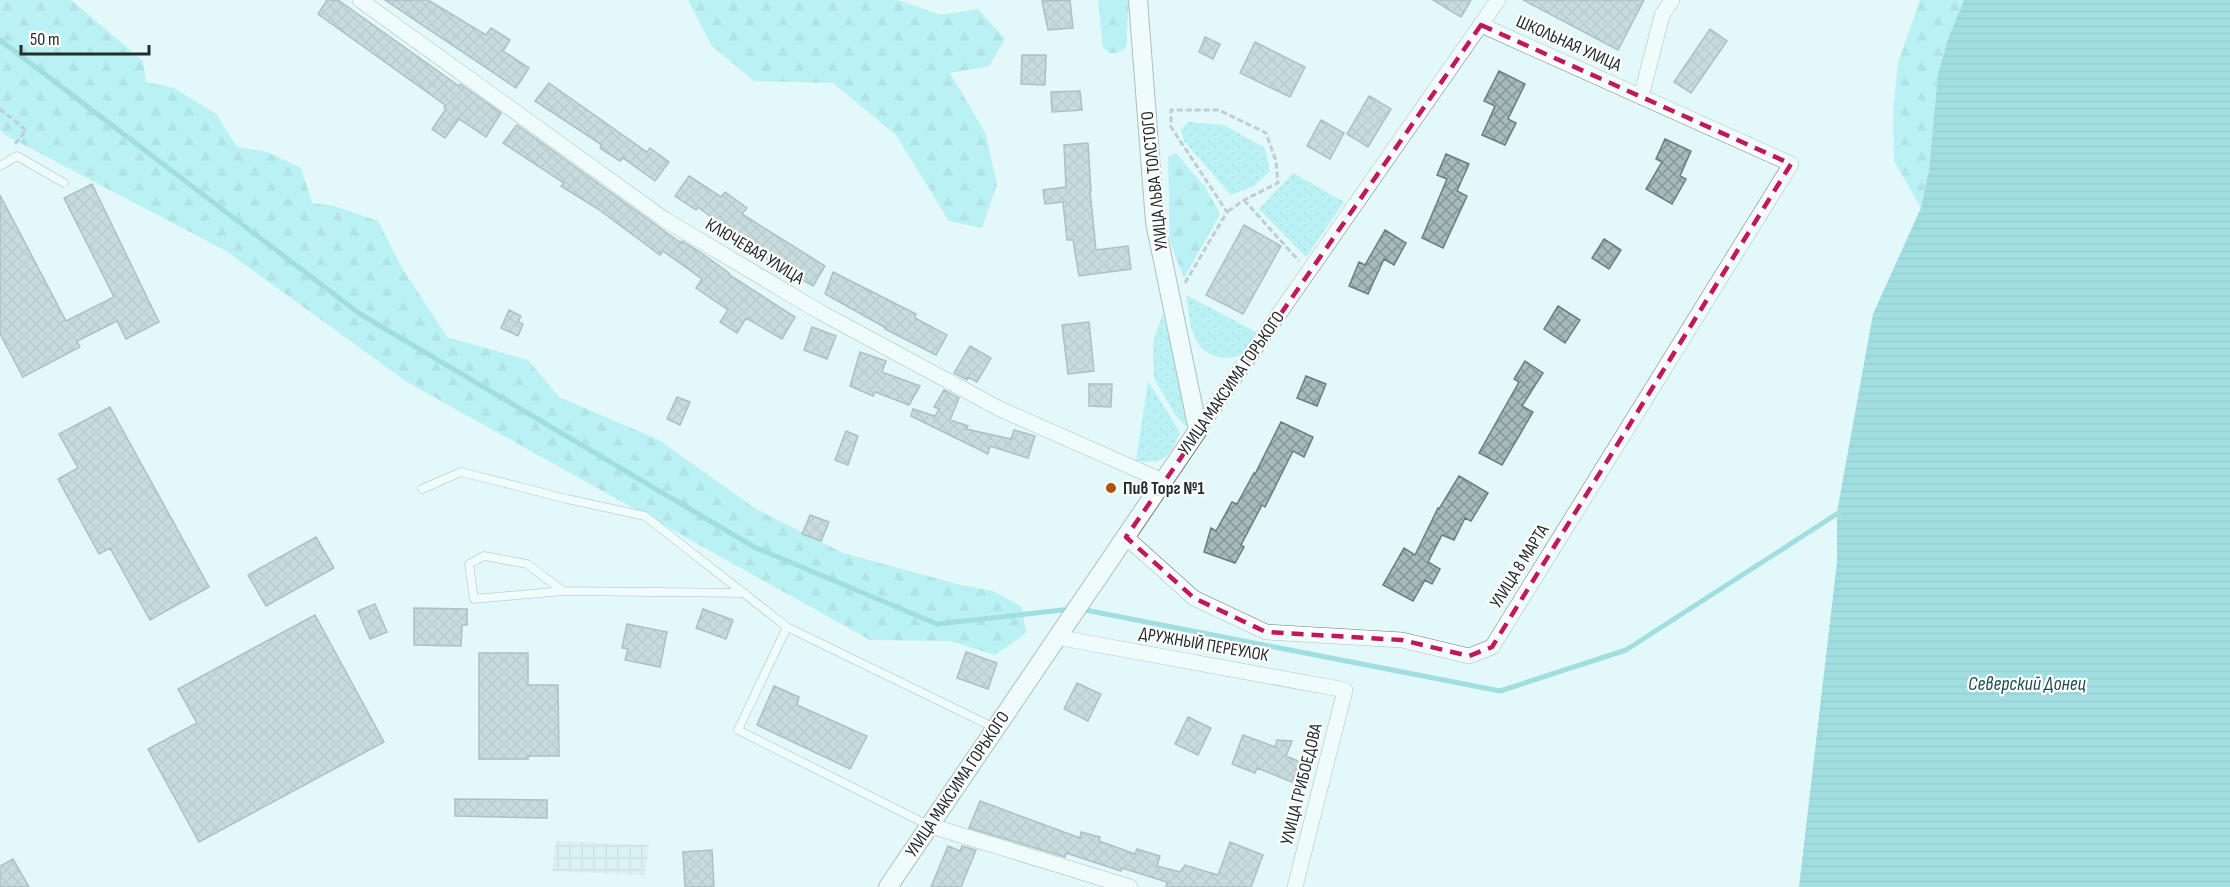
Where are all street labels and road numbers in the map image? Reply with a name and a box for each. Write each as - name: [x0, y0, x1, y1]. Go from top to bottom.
- street label: ШКОЛЬНАЯ УЛИЦА: [1513, 11, 1625, 76]
- street label: УЛИЦА ЛЬВА ТОЛСТОГО: [1137, 110, 1172, 252]
- street label: КЛЮЧЕВАЯ УЛИЦА: [702, 214, 808, 289]
- street label: УЛИЦА МАКСИМА ГОРЬКОГО: [1174, 307, 1289, 459]
- street label: УЛИЦА 8 МАРТА: [1485, 520, 1554, 612]
- street label: ДРУЖНЫЙ ПЕРЕУЛОК: [1138, 623, 1271, 666]
- street label: УЛИЦА МАКСИМА ГОРЬКОГО: [901, 708, 1014, 861]
- street label: УЛИЦА ГРИБОЕДОВА: [1276, 721, 1327, 847]

